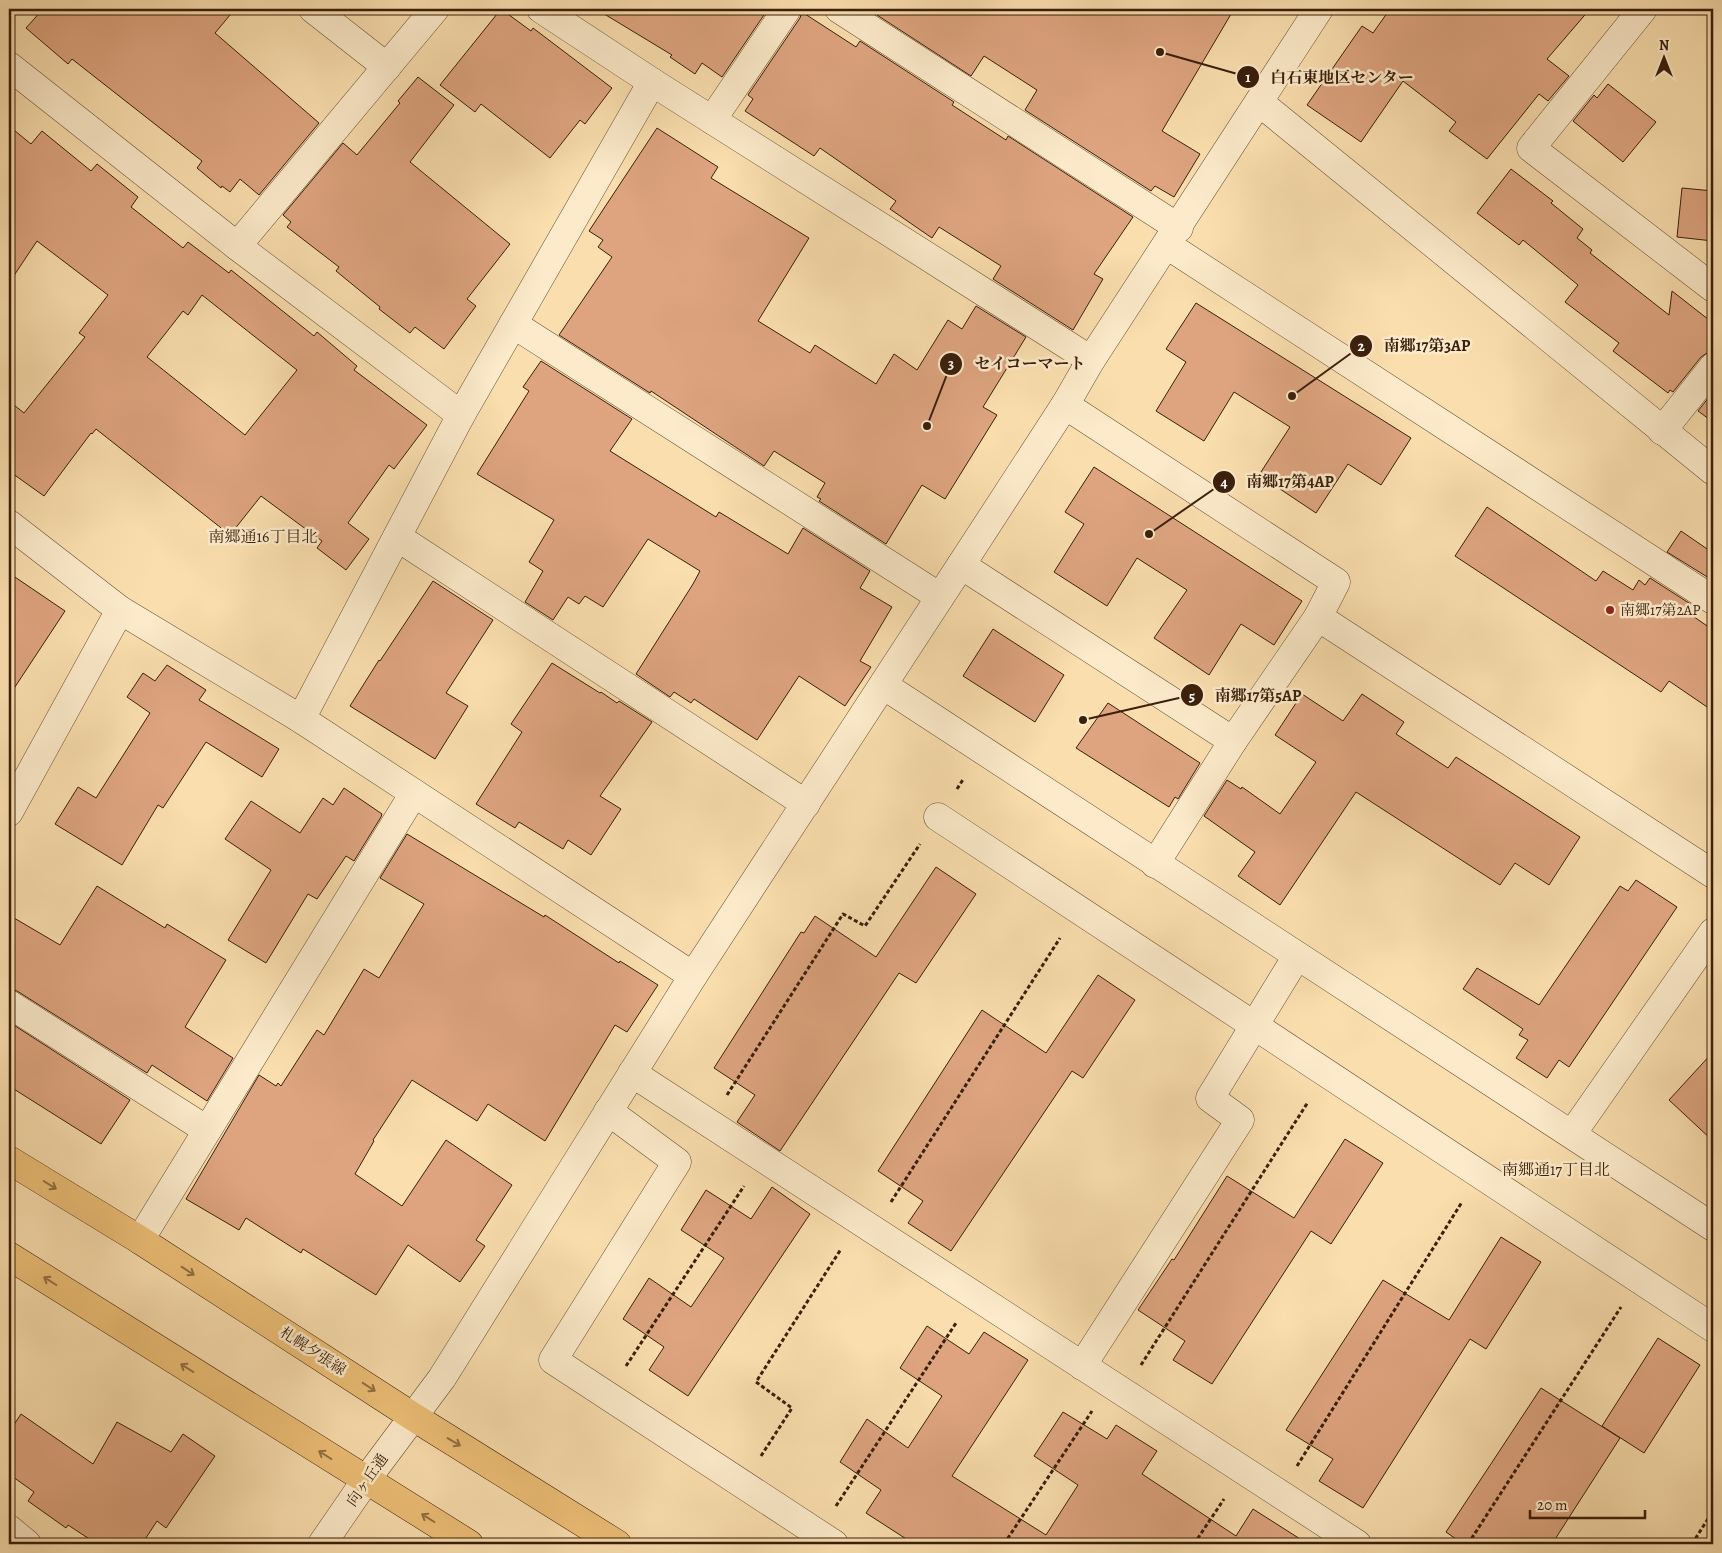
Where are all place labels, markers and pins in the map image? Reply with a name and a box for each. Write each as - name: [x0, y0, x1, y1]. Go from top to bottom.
- callout: 白石東地区センター: [1235, 62, 1424, 93]
- callout: 南郷17第3AP: [1349, 330, 1480, 361]
- callout: セイコーマート: [939, 348, 1096, 379]
- callout: 南郷17第4AP: [1211, 466, 1344, 497]
- place label: 南郷17第2AP: [1620, 600, 1701, 620]
- marker: 南郷17第2AP: [1604, 604, 1616, 616]
- callout: 南郷17第5AP: [1180, 680, 1311, 711]

